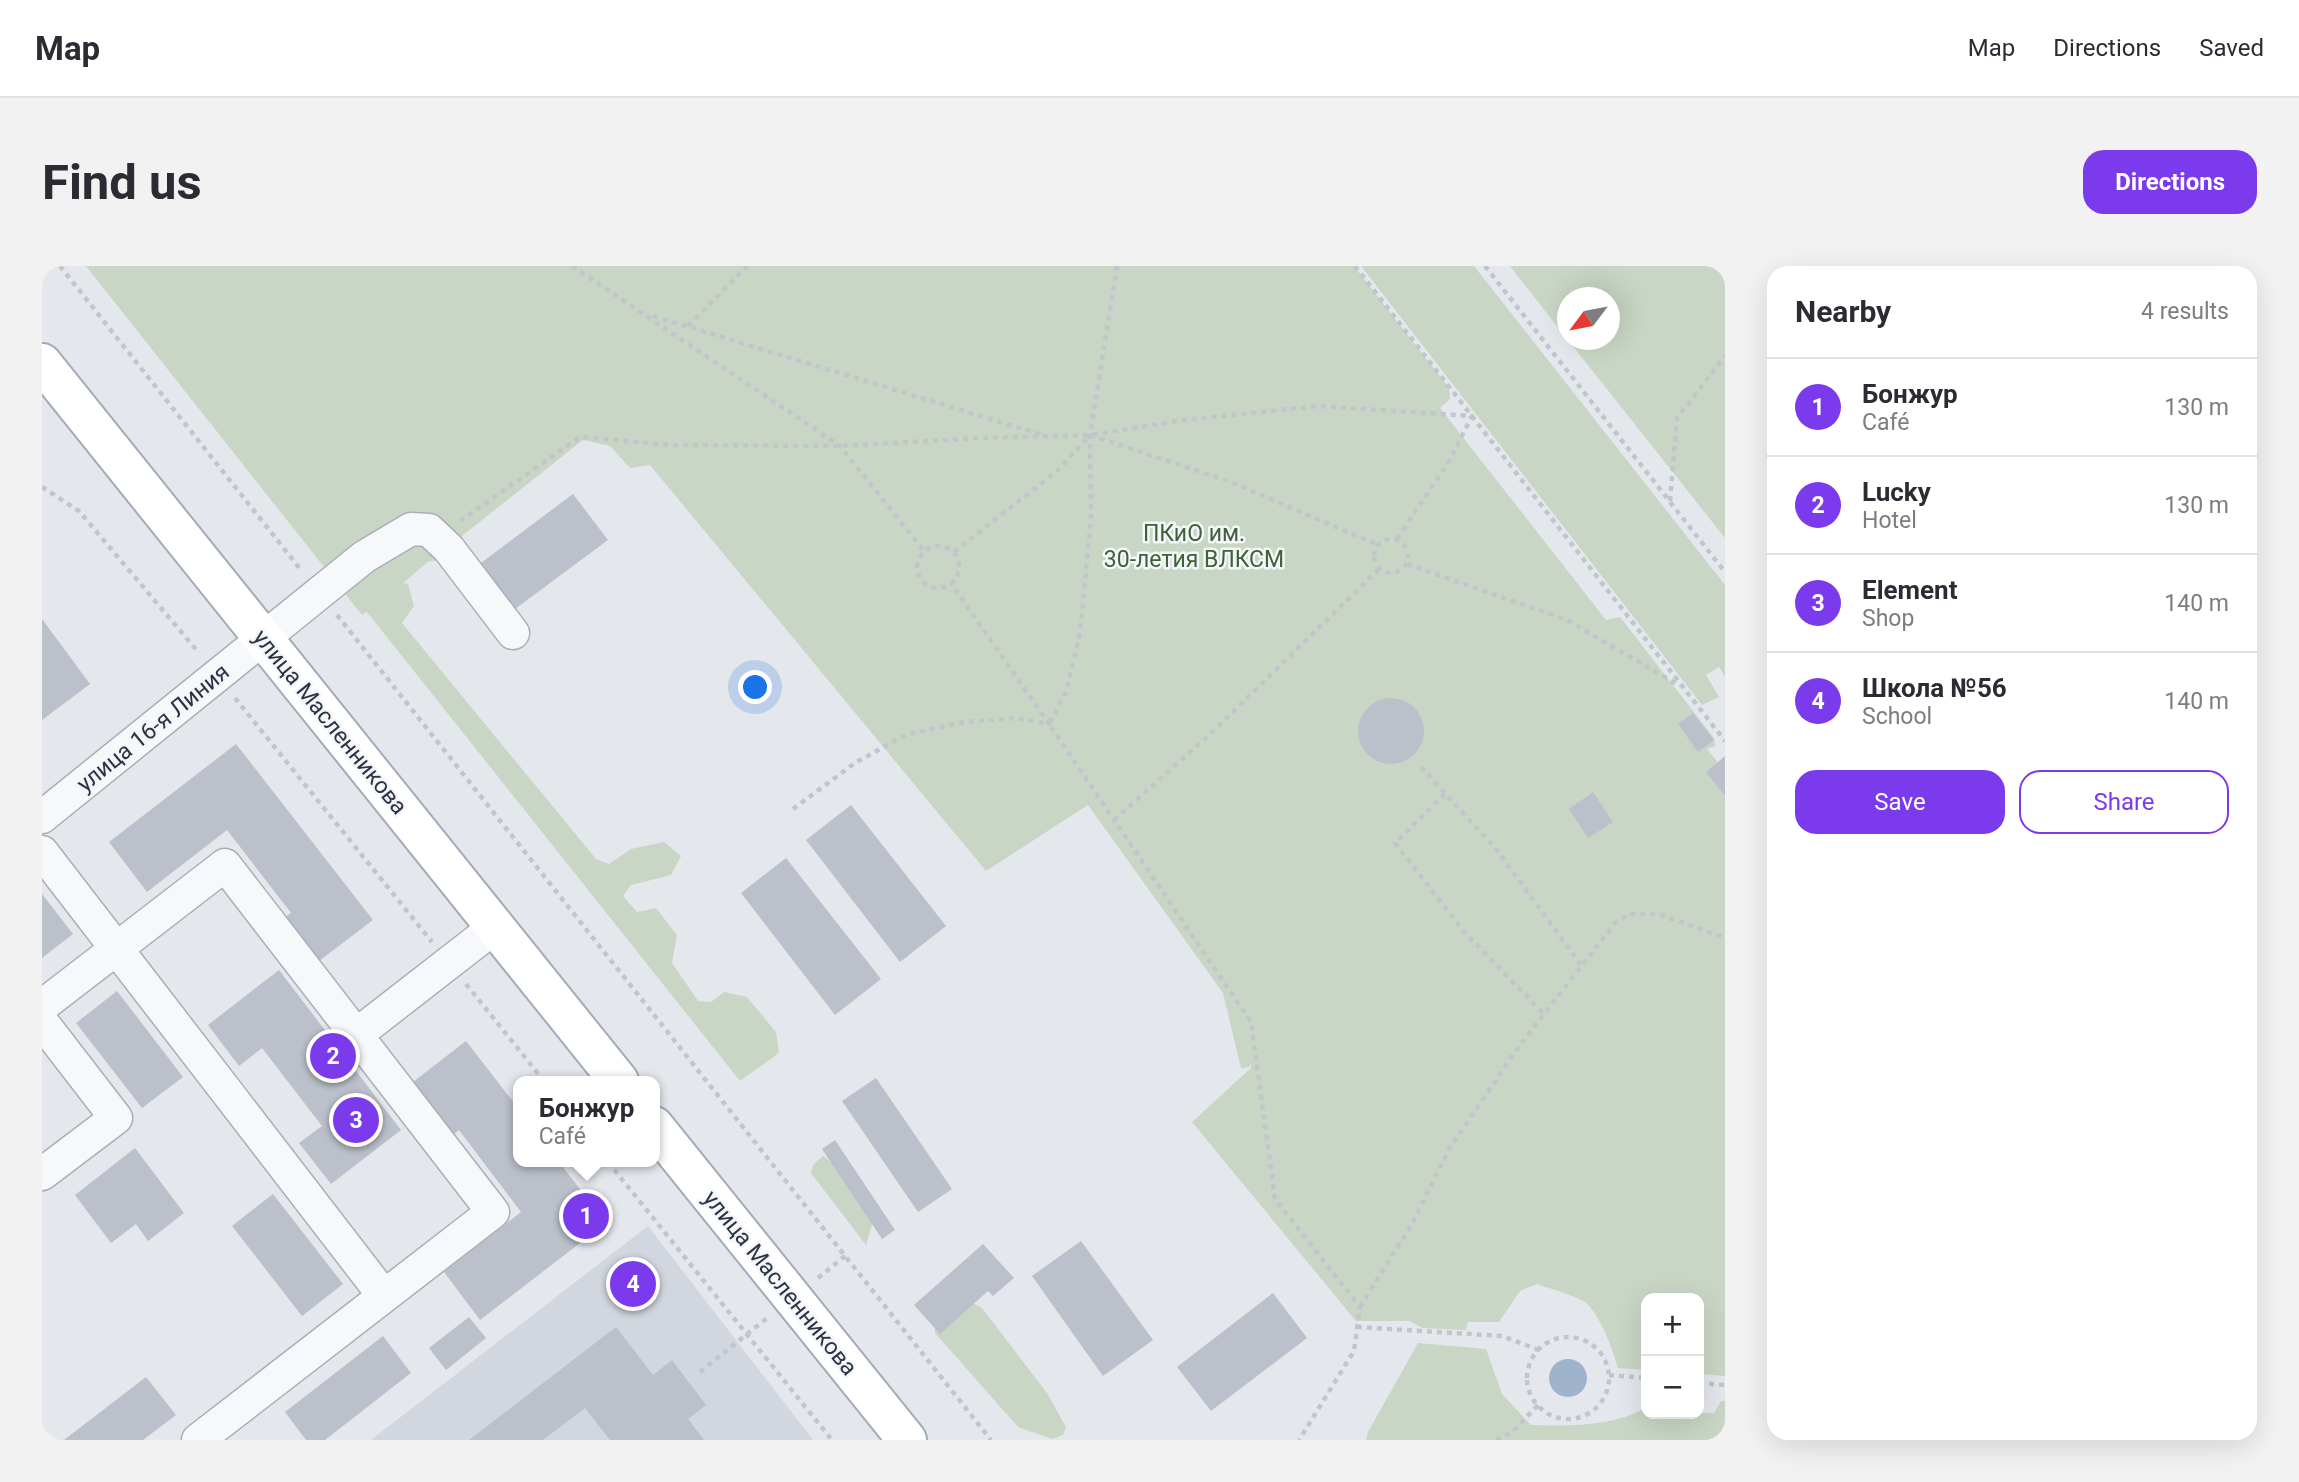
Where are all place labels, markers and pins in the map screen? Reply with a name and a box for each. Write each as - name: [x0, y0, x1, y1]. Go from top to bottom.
- pin: 2: [310, 1030, 356, 1082]
- pin: 3: [333, 1094, 379, 1146]
- pin: 1: [563, 1190, 609, 1242]
- pin: 4: [610, 1258, 656, 1310]

